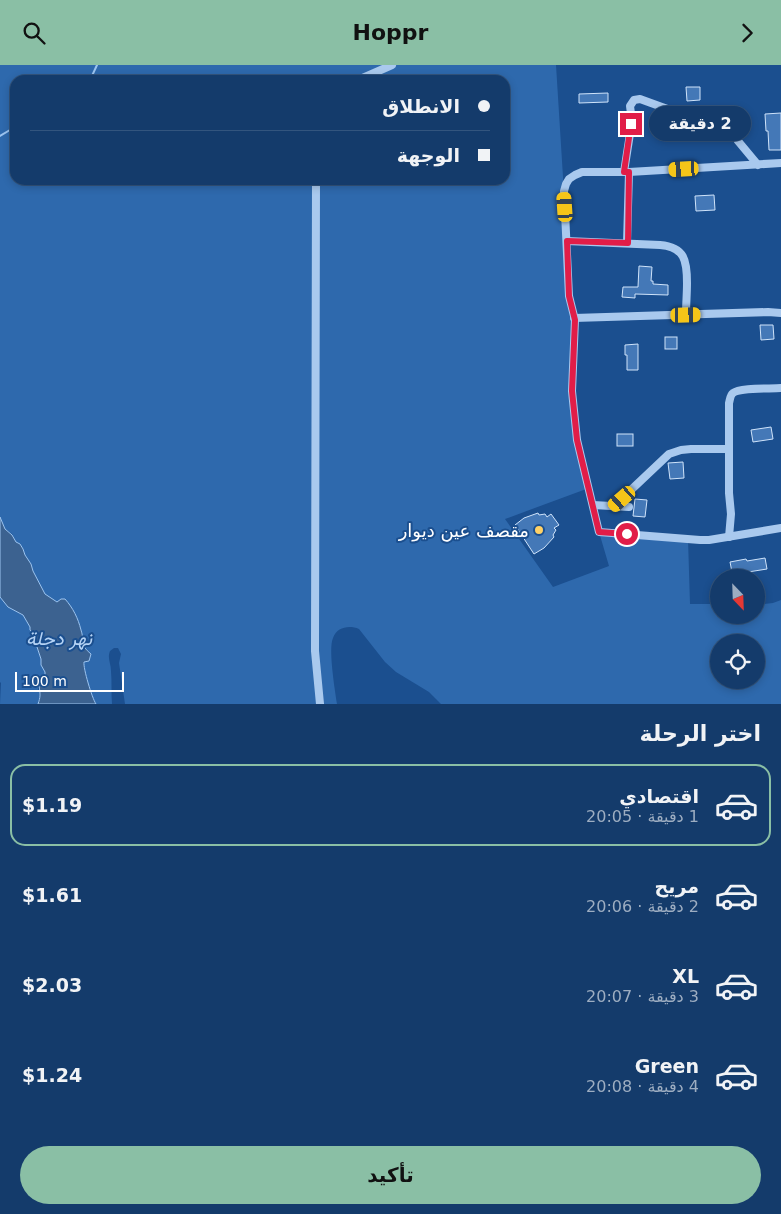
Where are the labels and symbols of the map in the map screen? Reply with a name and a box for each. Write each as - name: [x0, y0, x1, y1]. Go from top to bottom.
- callout: 2 دقيقة: [648, 107, 751, 141]
- route end: [620, 113, 642, 135]
- car: [668, 161, 699, 177]
- car: [556, 192, 573, 222]
- car: [670, 307, 701, 323]
- car: [605, 483, 638, 515]
- place label: مقصف عين ديوار: [398, 520, 529, 542]
- route start: [616, 523, 638, 545]
- marker: مقصف عين ديوار: [533, 524, 545, 536]
- north arrow: [710, 569, 765, 624]
- water label: نهر دجلة: [26, 627, 94, 650]
- scale bar: [15, 669, 124, 692]

